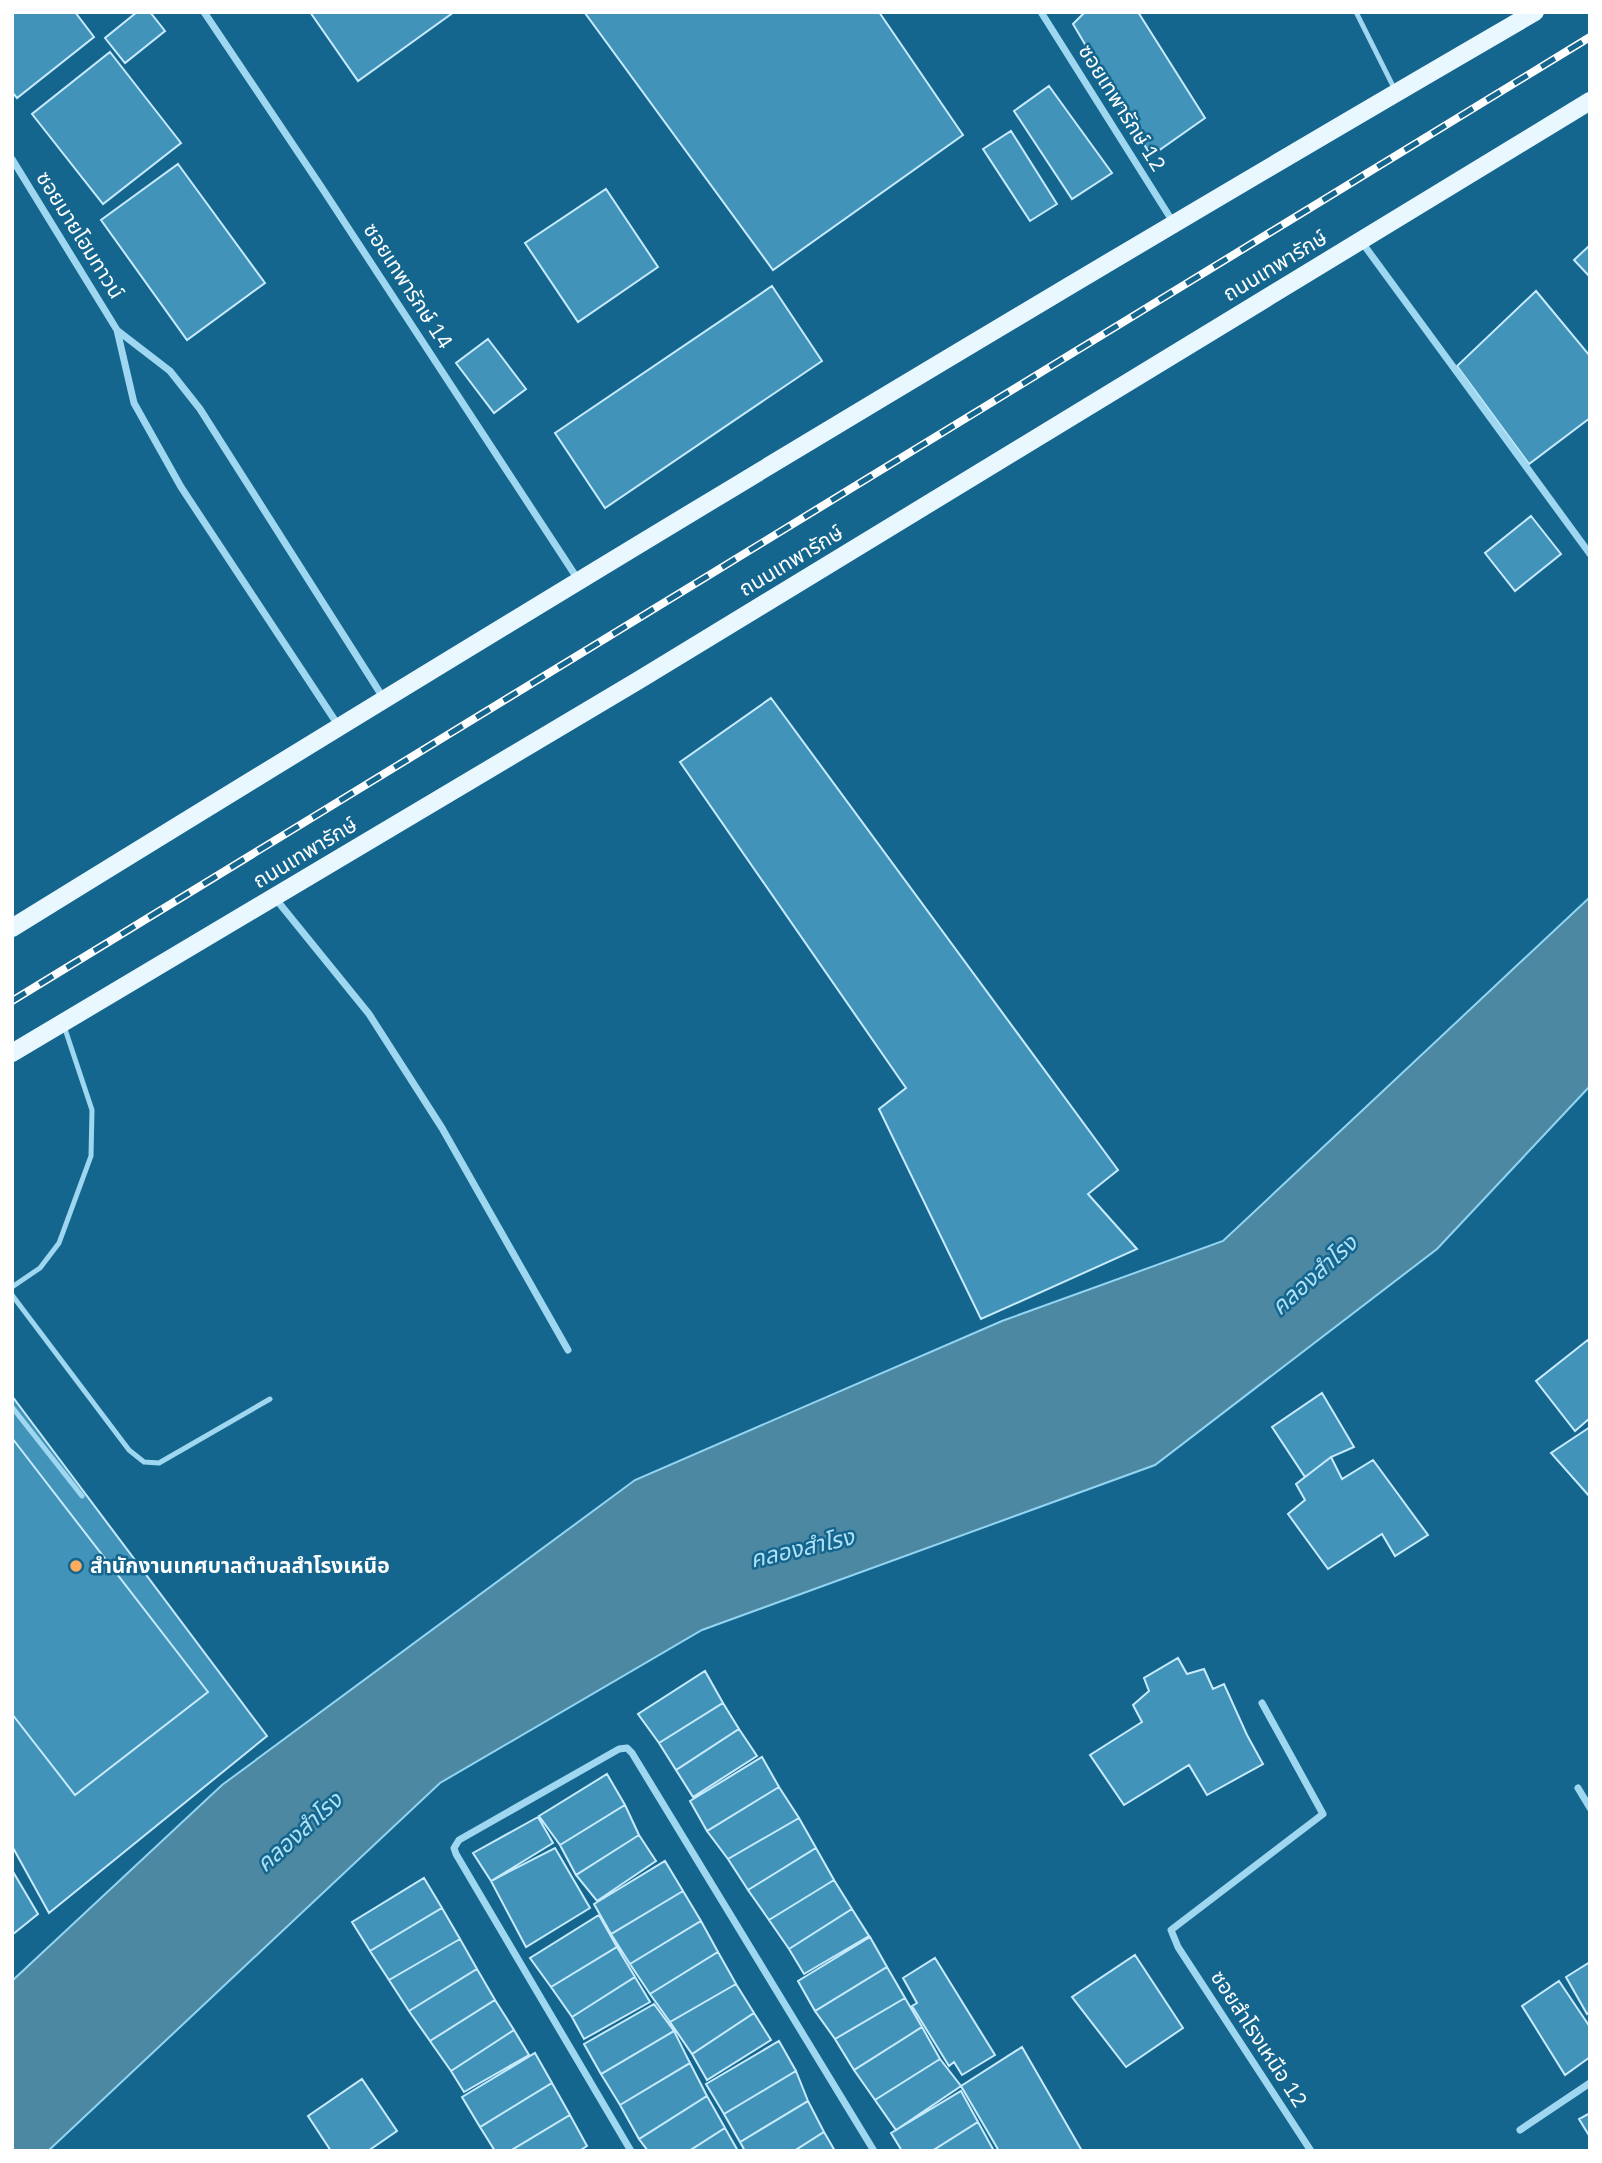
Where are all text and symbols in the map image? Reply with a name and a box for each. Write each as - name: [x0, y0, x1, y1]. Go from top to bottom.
- street label: ซอยเทพารักษ์ 12: [1073, 39, 1173, 176]
- street label: ซอยมายโฮมทาวน์: [30, 165, 131, 304]
- street label: ซอยเทพารักษ์ 14: [358, 217, 460, 354]
- street label: ถนนเทพารักษ์: [1217, 223, 1332, 307]
- street label: ถนนเทพารักษ์: [733, 518, 848, 602]
- street label: ถนนเทพารักษ์: [247, 810, 362, 894]
- water label: คลองสำโรง: [1264, 1227, 1364, 1321]
- water label: คลองสำโรง: [747, 1520, 858, 1574]
- place label: สำนักงานเทศบาลตำบลสำโรงเหนือ: [90, 1551, 390, 1579]
- marker: สำนักงานเทศบาลตำบลสำโรงเหนือ: [68, 1558, 84, 1574]
- water label: คลองสำโรง: [249, 1784, 349, 1878]
- street label: ซอยสำโรงเหนือ 12: [1205, 1965, 1315, 2112]

